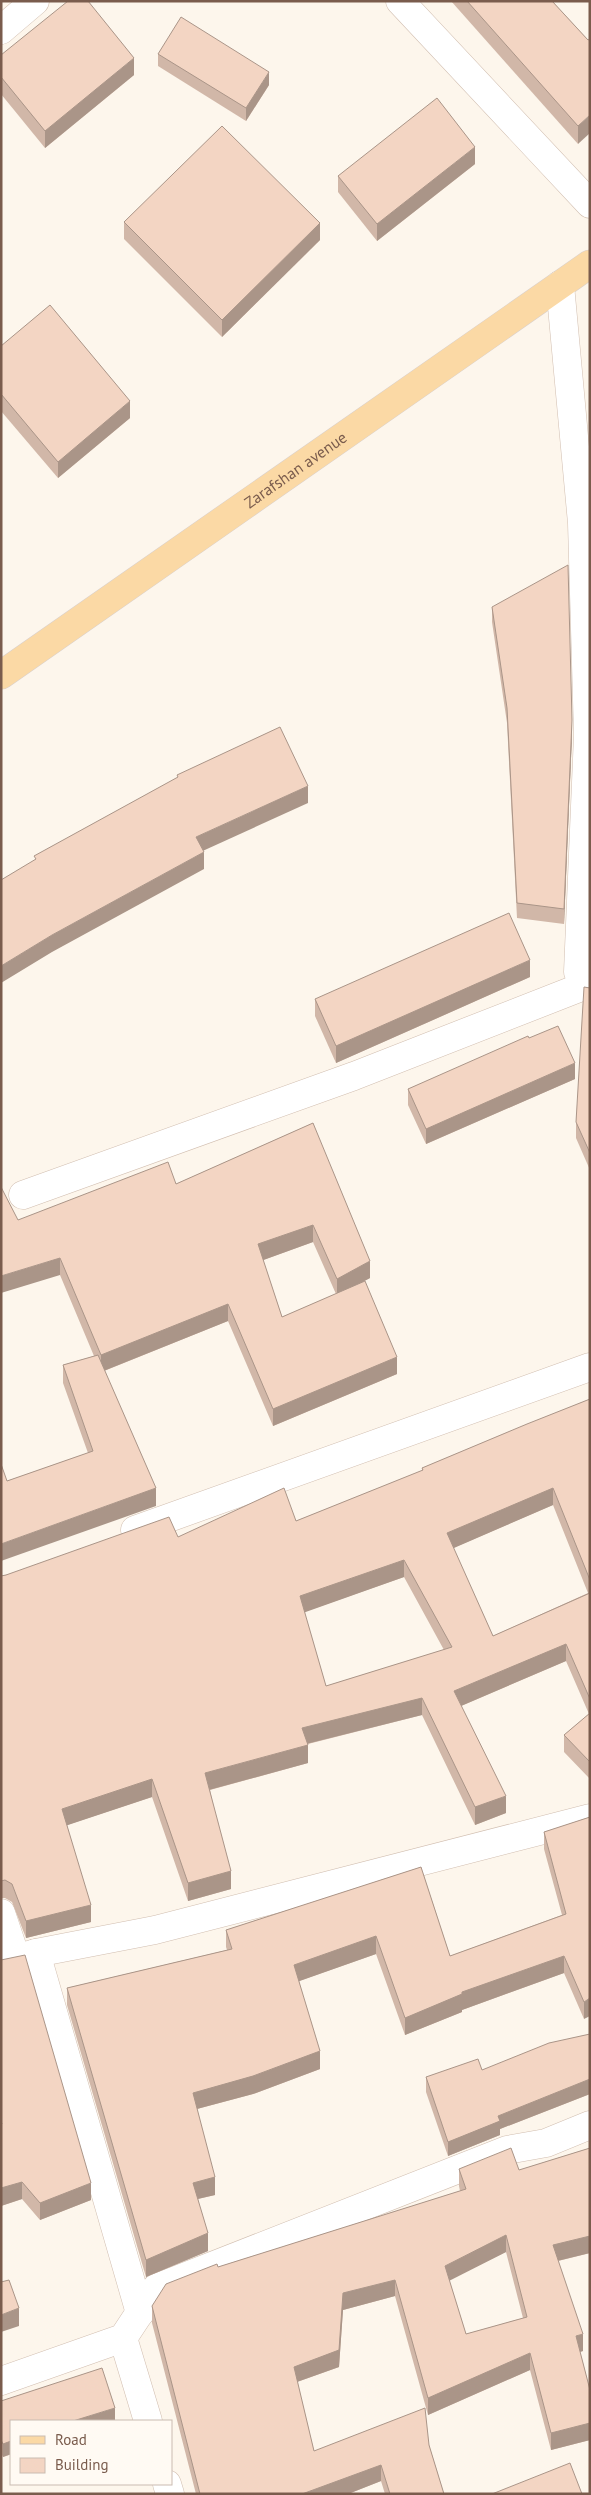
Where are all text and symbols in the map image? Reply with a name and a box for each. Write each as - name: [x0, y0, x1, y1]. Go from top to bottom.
- street label: Zarafshan avenue: [240, 427, 351, 512]
- legend: [10, 2420, 172, 2485]
- text: Road: [55, 2430, 87, 2449]
- text: Building: [55, 2455, 109, 2474]

